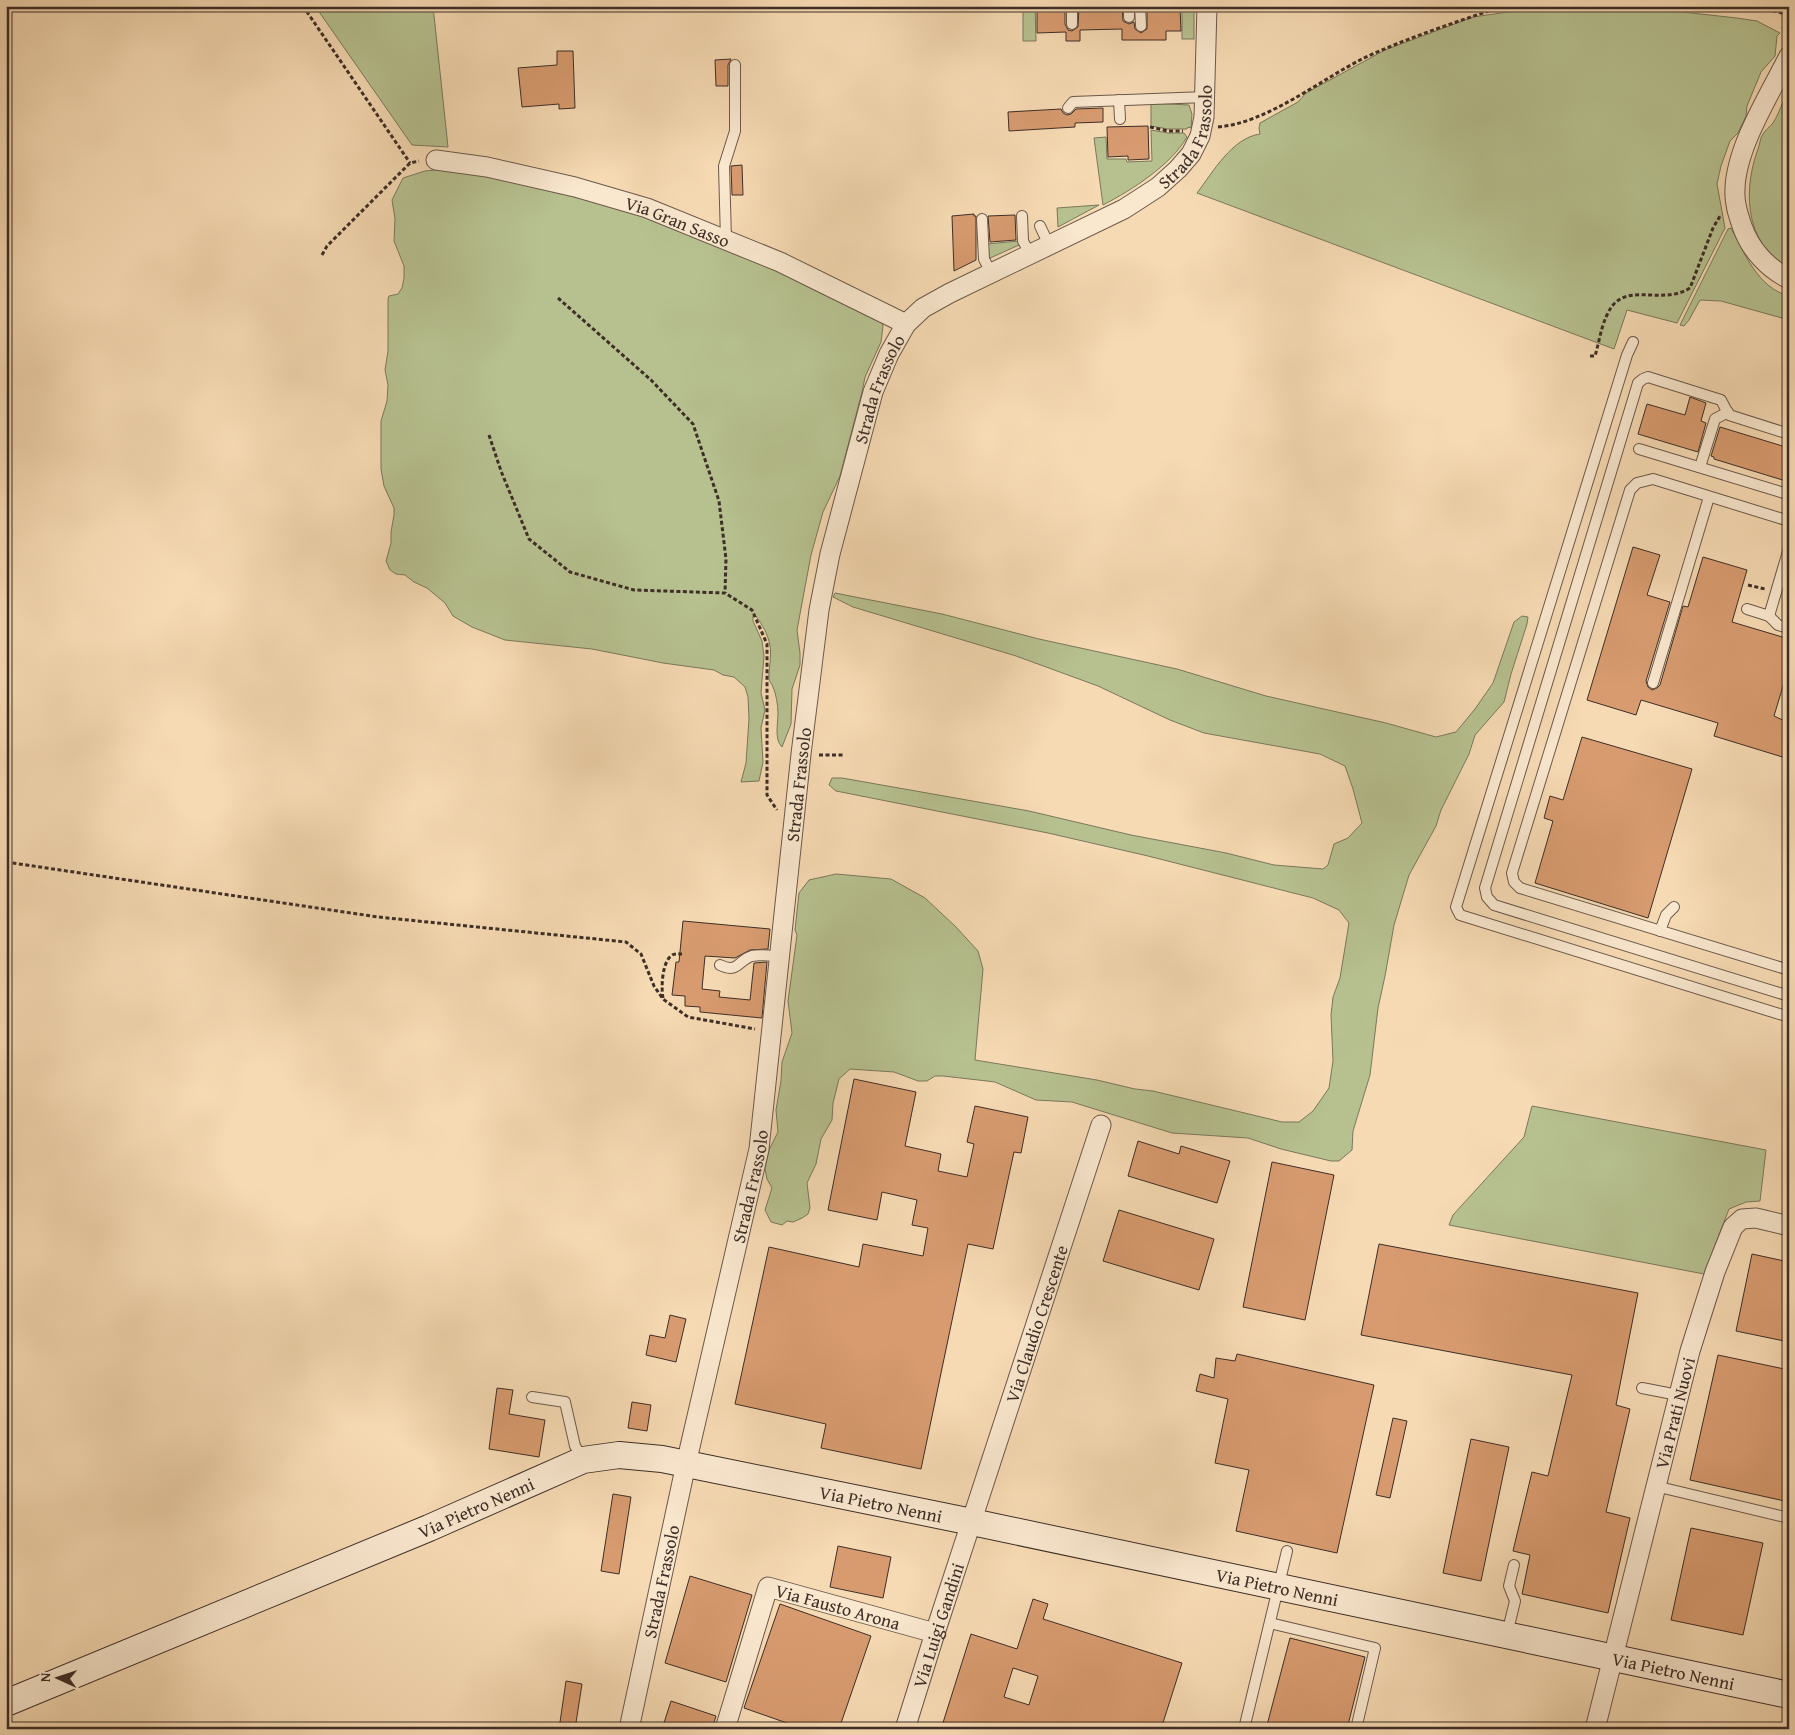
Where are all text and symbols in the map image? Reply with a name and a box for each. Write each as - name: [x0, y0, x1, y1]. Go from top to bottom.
- street label: Strada Frassolo: [1151, 84, 1218, 195]
- street label: Via Gran Sasso: [622, 189, 734, 254]
- street label: Strada Frassolo: [846, 329, 911, 447]
- street label: Strada Frassolo: [778, 726, 818, 843]
- street label: Strada Frassolo: [724, 1128, 774, 1246]
- street label: Via Claudio Crescente: [998, 1241, 1074, 1406]
- street label: Via Prati Nuovi: [1647, 1354, 1702, 1472]
- street label: Via Pietro Nenni: [414, 1470, 538, 1545]
- street label: Via Pietro Nenni: [817, 1478, 945, 1529]
- street label: Strada Frassolo: [635, 1522, 686, 1641]
- street label: Via Luigi Gandini: [905, 1559, 971, 1691]
- street label: Via Pietro Nenni: [1213, 1561, 1341, 1613]
- street label: Via Fausto Arona: [773, 1576, 904, 1636]
- street label: Via Pietro Nenni: [1610, 1644, 1737, 1697]
- north arrow: [32, 1652, 82, 1702]
- text: N: [35, 1671, 55, 1683]

